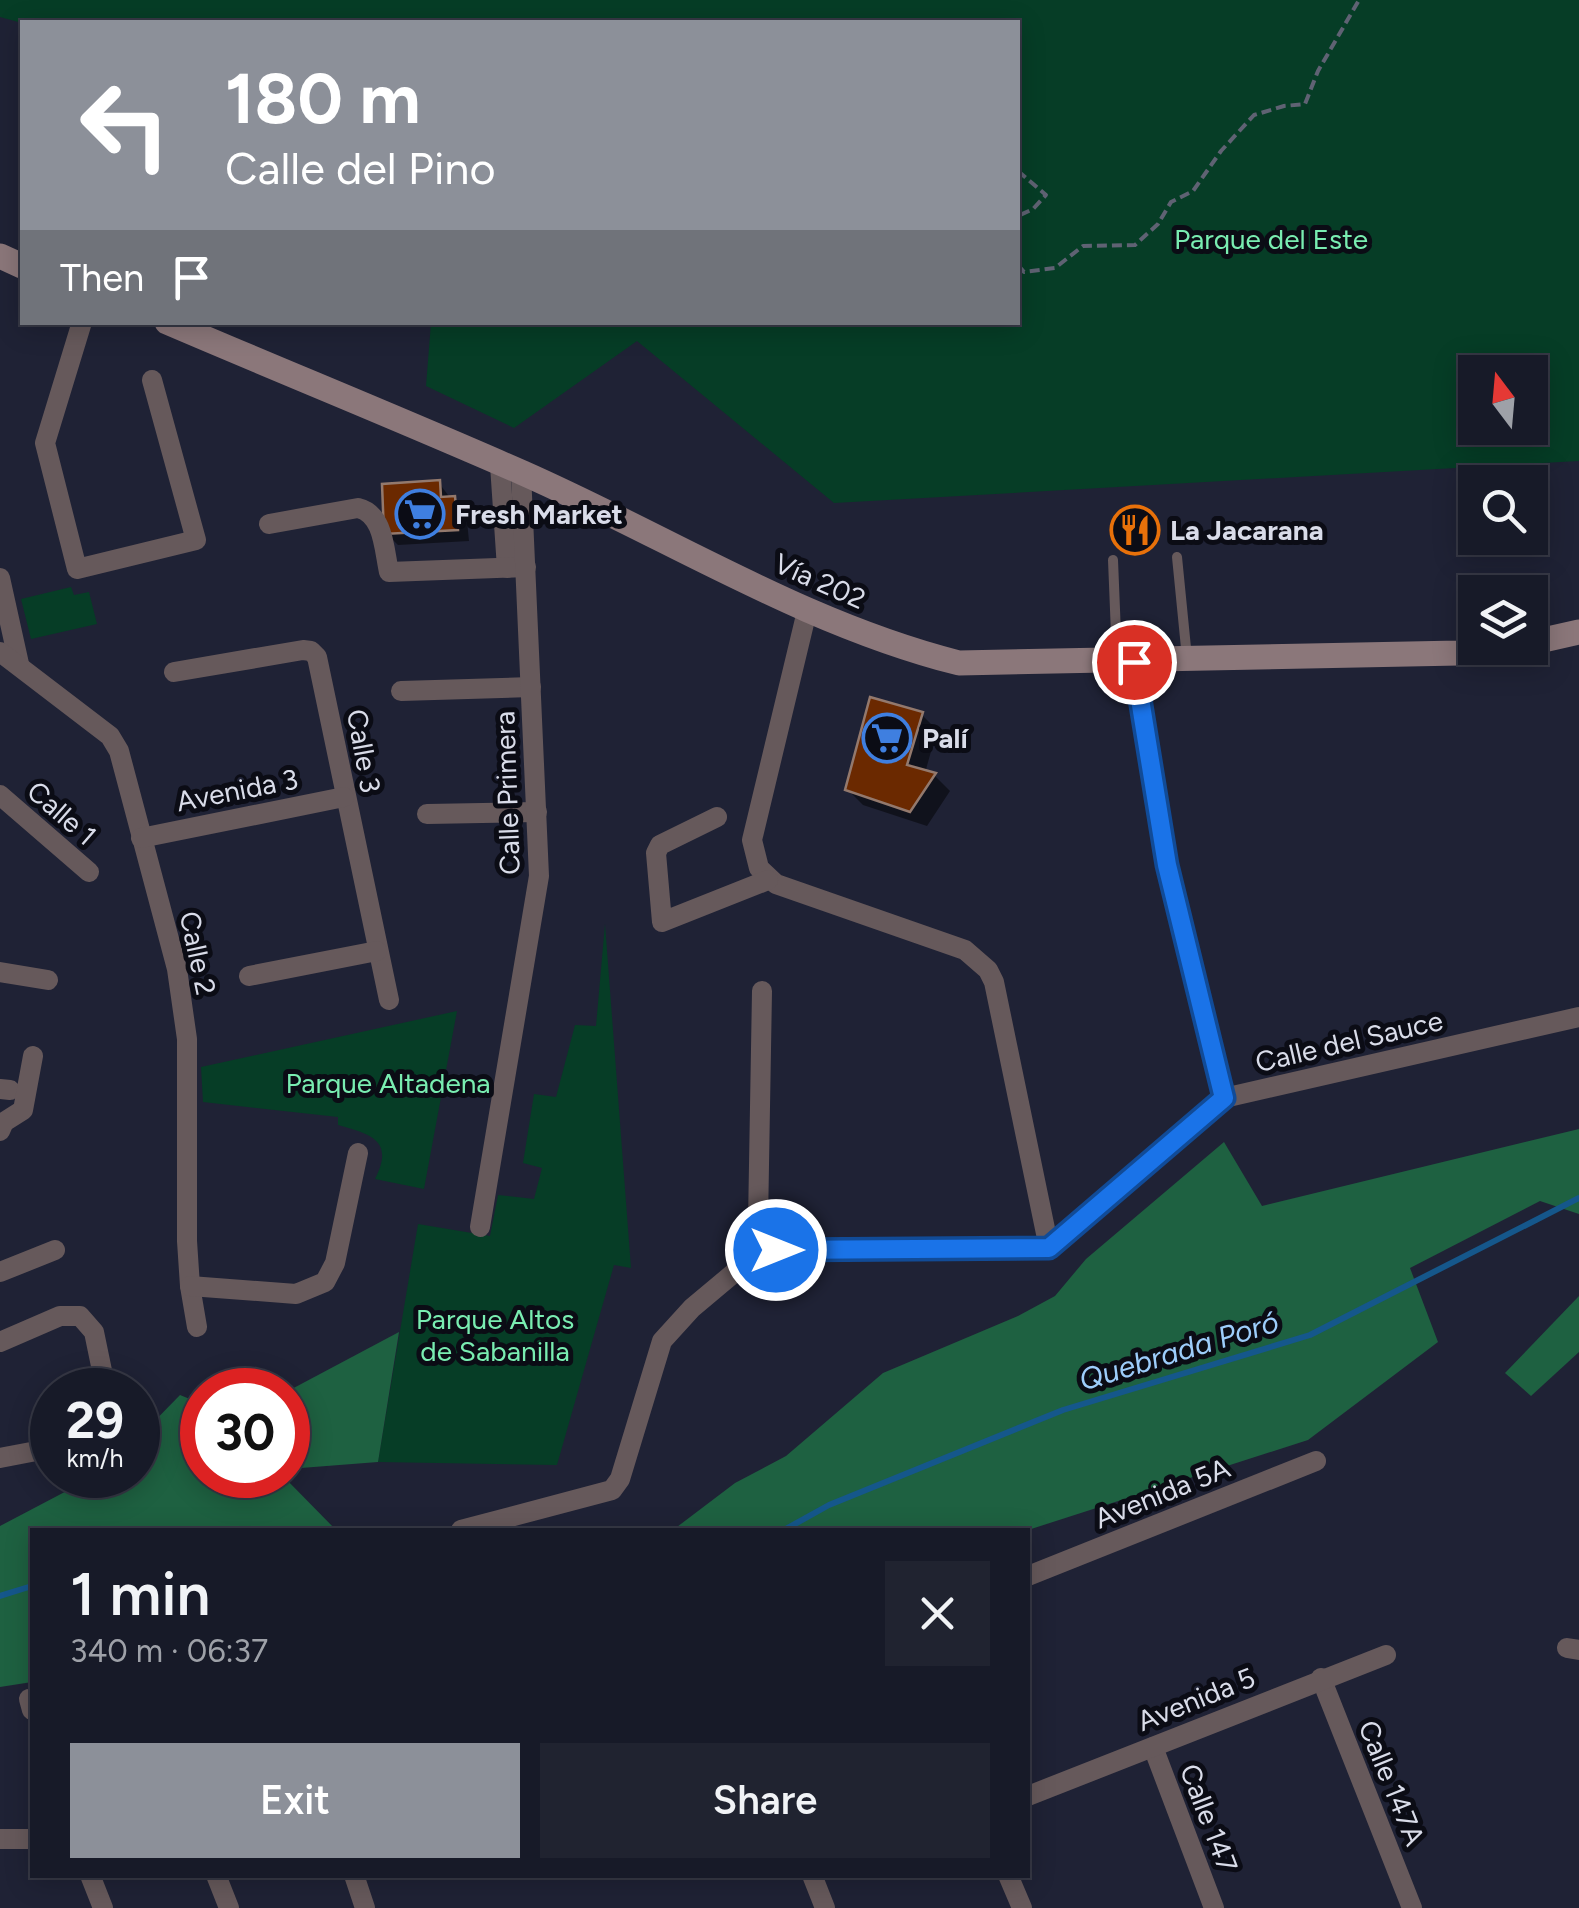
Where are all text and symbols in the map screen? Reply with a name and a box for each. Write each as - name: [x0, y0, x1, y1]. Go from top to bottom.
- text: 180 m: [225, 56, 420, 141]
- icon: left: [60, 60, 190, 190]
- text: Calle del Pino: [225, 141, 496, 195]
- park label: Parque del Este: [1174, 222, 1368, 256]
- icon: arrive: [164, 250, 219, 305]
- text: Then: [60, 255, 144, 301]
- north arrow: [1458, 355, 1548, 445]
- map controls: [1458, 355, 1548, 665]
- button: search: [1458, 465, 1548, 555]
- supermarket icon: Fresh Market: [394, 488, 446, 540]
- place label: Fresh Market: [455, 497, 623, 531]
- restaurant icon: La Jacarana: [1109, 504, 1161, 556]
- place label: La Jacarana: [1170, 513, 1324, 547]
- street label: Vía 202: [769, 546, 871, 616]
- button: layers: [1458, 575, 1548, 665]
- pin: [1092, 620, 1177, 705]
- icon: arrive: [1107, 635, 1162, 690]
- street label: Calle 3: [340, 707, 388, 795]
- street label: Calle Primera: [487, 710, 527, 876]
- supermarket icon: Palí: [861, 712, 913, 764]
- place label: Palí: [922, 721, 969, 755]
- street label: Avenida 3: [173, 762, 301, 818]
- street label: Calle 1: [20, 774, 104, 852]
- street label: Calle 2: [173, 908, 223, 998]
- street label: Calle del Sauce: [1252, 1003, 1446, 1079]
- park label: Parque Altadena: [285, 1066, 491, 1100]
- position arrow: [724, 1198, 828, 1302]
- park label: Parque Altos de Sabanilla: [416, 1302, 574, 1368]
- water label: Quebrada Poró: [1075, 1303, 1283, 1398]
- speed limit sign: 30: [180, 1368, 310, 1498]
- text: 29: [66, 1390, 124, 1451]
- text: km/h: [66, 1443, 124, 1473]
- street label: Avenida 5A: [1089, 1450, 1235, 1536]
- text: 1 min: [70, 1558, 210, 1630]
- button: close: [885, 1561, 990, 1666]
- text: 340 m · 06:37: [70, 1632, 268, 1670]
- street label: Avenida 5: [1132, 1660, 1260, 1738]
- street label: Calle 147A: [1352, 1715, 1432, 1851]
- button: Exit: [70, 1743, 520, 1858]
- button: Share: [540, 1743, 990, 1858]
- street label: Calle 147: [1173, 1759, 1245, 1877]

